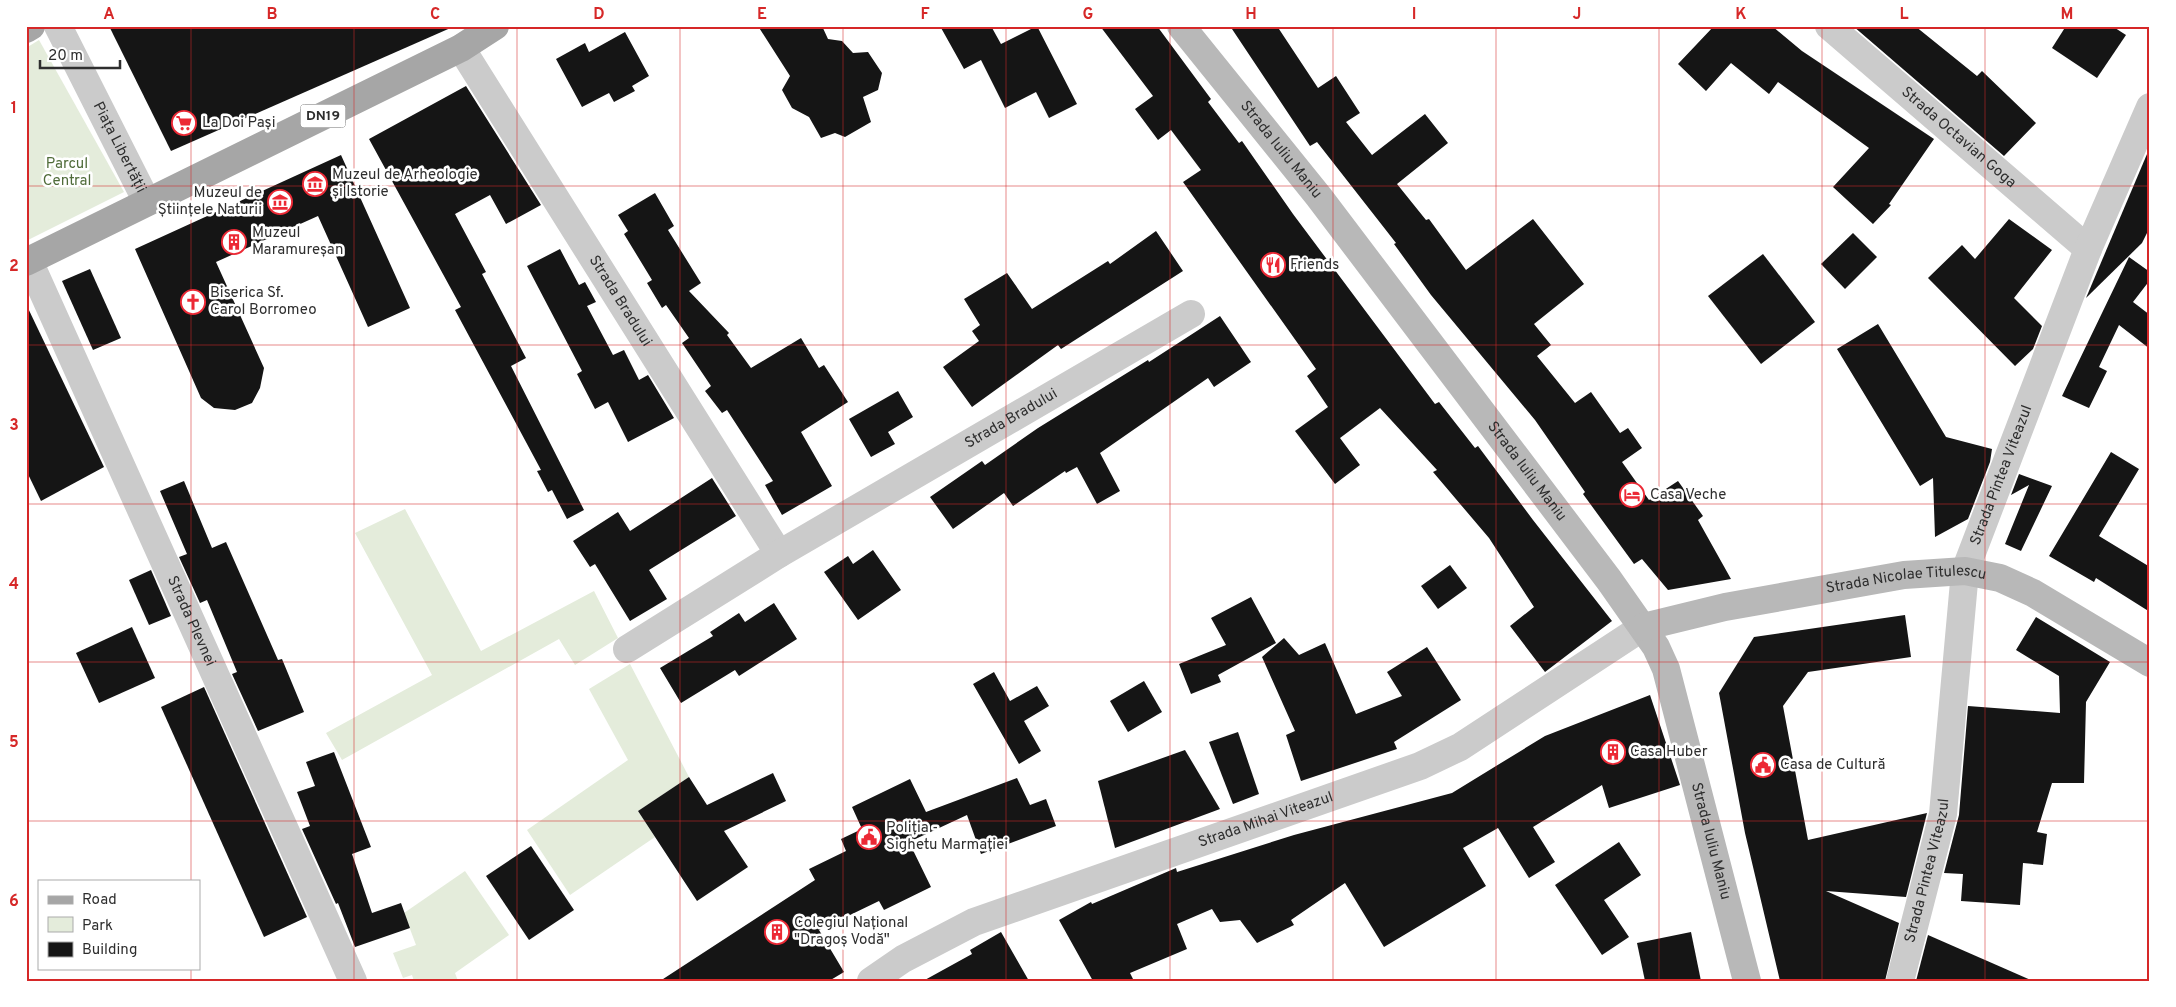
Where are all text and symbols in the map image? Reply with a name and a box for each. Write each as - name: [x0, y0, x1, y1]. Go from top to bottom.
- text: A: [103, 5, 115, 25]
- text: B: [266, 5, 278, 25]
- text: C: [430, 5, 440, 25]
- text: D: [593, 5, 605, 25]
- text: E: [757, 5, 767, 25]
- text: F: [920, 5, 930, 25]
- text: G: [1083, 5, 1093, 25]
- text: H: [1245, 5, 1257, 25]
- text: I: [1412, 5, 1416, 25]
- text: J: [1573, 5, 1581, 25]
- text: K: [1735, 5, 1747, 25]
- text: L: [1899, 5, 1909, 25]
- text: M: [2061, 5, 2073, 25]
- scale bar: [40, 38, 120, 70]
- text: 20 m: [48, 47, 83, 66]
- street label: Strada Octavian Goga: [1897, 83, 2020, 192]
- street label: Strada Iuliu Maniu: [1236, 97, 1326, 203]
- text: 1: [11, 99, 17, 119]
- street label: Piața Libertății: [88, 99, 150, 196]
- road number: DN19: [300, 104, 346, 128]
- supermarket icon: La Doi Pași: [171, 110, 197, 136]
- place label: La Doi Pași: [202, 114, 275, 133]
- park label: Parcul Central: [43, 155, 91, 191]
- place label: Muzeul de Arheologie și Istorie: [332, 166, 478, 202]
- museum icon: Muzeul de Arheologie și Istorie: [302, 171, 328, 197]
- place label: Muzeul de Științele Naturii: [158, 184, 262, 220]
- museum icon: Muzeul de Științele Naturii: [267, 189, 293, 215]
- place label: Muzeul Maramureșan: [252, 224, 343, 260]
- building icon: Muzeul Maramureșan: [221, 229, 247, 255]
- street label: Strada Bradului: [584, 252, 656, 350]
- restaurant icon: Friends: [1260, 252, 1286, 278]
- place label: Friends: [1290, 256, 1339, 275]
- text: 2: [9, 257, 19, 277]
- place label: Biserica Sf. Carol Borromeo: [210, 284, 317, 320]
- church icon: Biserica Sf. Carol Borromeo: [180, 289, 206, 315]
- street label: Strada Bradului: [961, 384, 1061, 453]
- street label: Strada Pintea Viteazul: [1966, 403, 2037, 548]
- text: 3: [9, 416, 19, 436]
- street label: Strada Iuliu Maniu: [1483, 418, 1571, 525]
- hotel icon: Casa Veche: [1619, 482, 1645, 508]
- place label: Casa Veche: [1650, 486, 1726, 505]
- street label: Strada Nicolae Titulescu: [1824, 561, 1988, 598]
- street label: Strada Plevnei: [163, 573, 220, 669]
- text: 4: [9, 575, 19, 595]
- text: 5: [9, 733, 19, 753]
- building icon: Casa Huber: [1600, 739, 1626, 765]
- place label: Casa Huber: [1630, 743, 1708, 762]
- public building icon: Casa de Cultură: [1750, 752, 1776, 778]
- place label: Casa de Cultură: [1780, 756, 1885, 775]
- street label: Strada Iuliu Maniu: [1686, 781, 1735, 902]
- street label: Strada Mihai Viteazul: [1196, 788, 1336, 852]
- street label: Strada Pintea Viteazul: [1901, 798, 1954, 945]
- place label: Poliția - Sighetu Marmației: [886, 819, 1008, 855]
- public building icon: Poliția - Sighetu Marmației: [856, 824, 882, 850]
- legend: [38, 880, 200, 970]
- text: Road: [82, 891, 117, 910]
- text: 6: [9, 892, 19, 912]
- place label: Colegiul Național "Dragoș Vodă": [794, 914, 908, 950]
- text: Park: [82, 917, 113, 936]
- building icon: Colegiul Național "Dragoș Vodă": [764, 919, 790, 945]
- text: Building: [82, 941, 137, 960]

